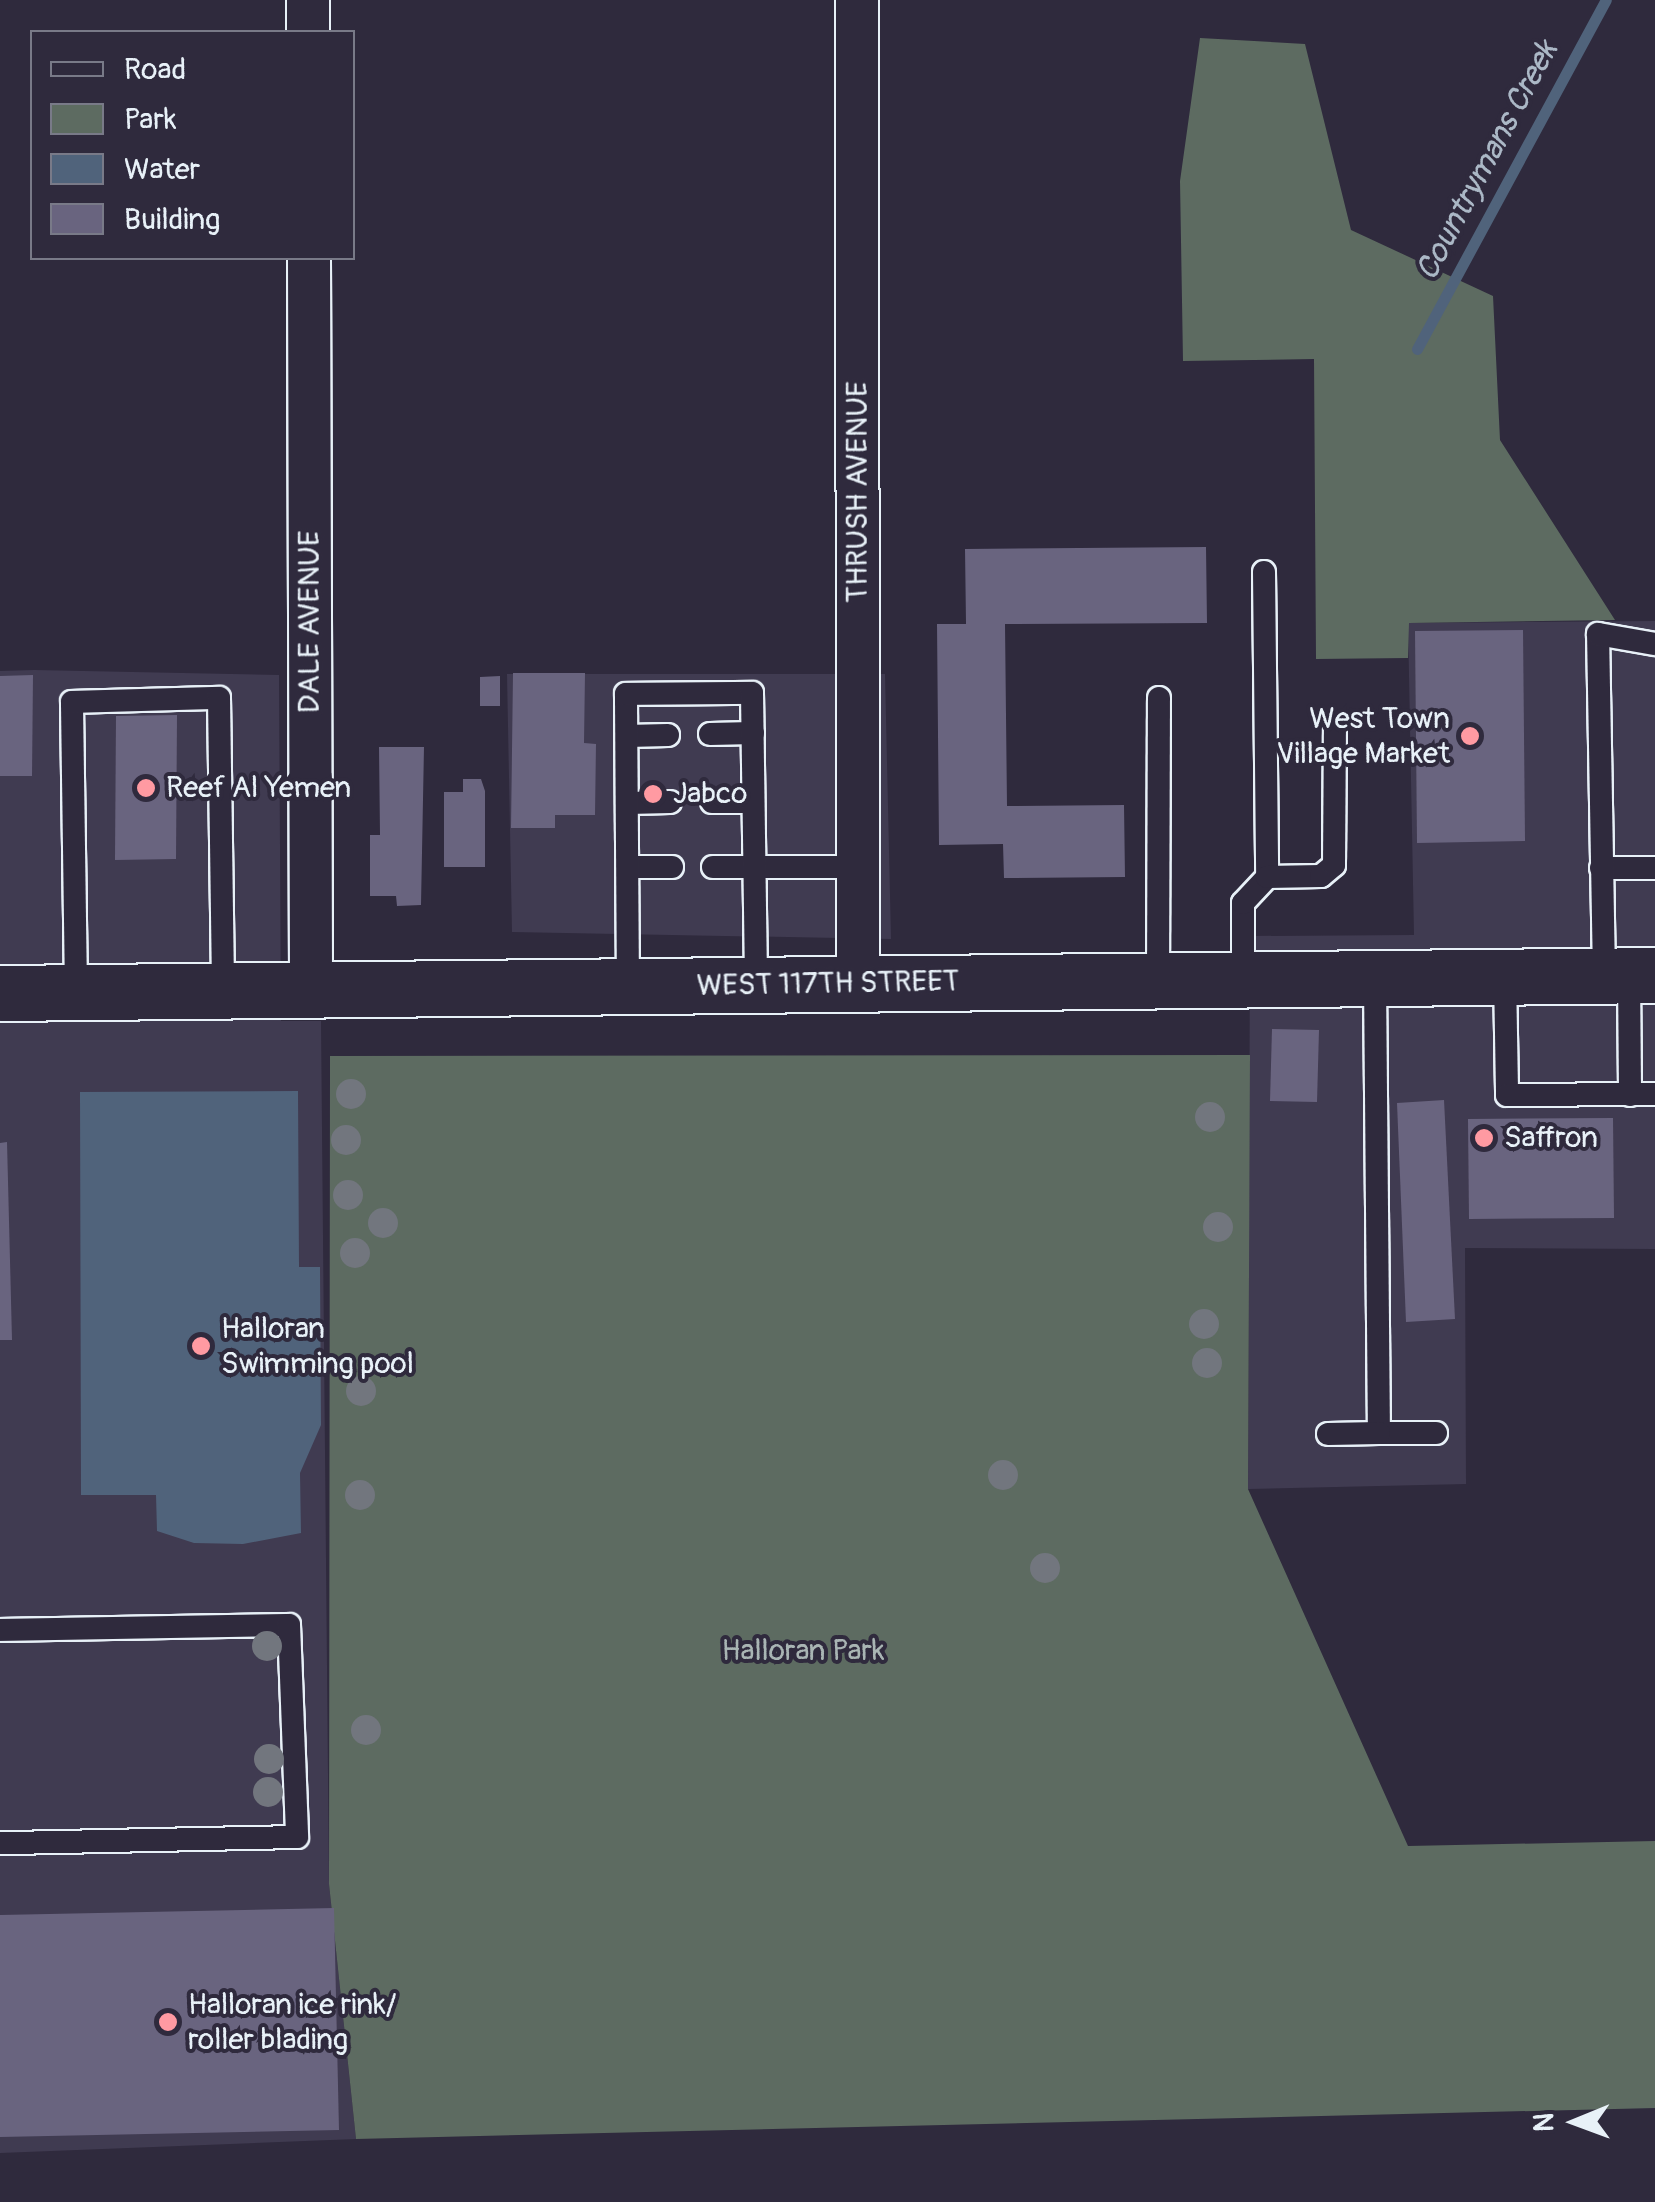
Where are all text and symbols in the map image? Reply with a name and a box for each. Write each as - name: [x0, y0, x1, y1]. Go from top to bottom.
- legend: [30, 30, 355, 260]
- water label: Countrymans Creek: [1408, 35, 1566, 287]
- text: Road: [124, 51, 186, 88]
- text: Park: [124, 101, 177, 138]
- text: Water: [124, 151, 200, 188]
- text: Building: [124, 201, 220, 238]
- street label: THRUSH AVENUE: [840, 381, 876, 603]
- street label: DALE AVENUE: [292, 531, 328, 713]
- place label: West Town Village Market: [1276, 701, 1450, 772]
- marker: West Town Village Market: [1459, 725, 1481, 747]
- place label: Reef Al Yemen: [166, 770, 351, 806]
- place label: Jabco: [673, 776, 747, 812]
- marker: Reef Al Yemen: [135, 777, 157, 799]
- marker: Jabco: [642, 783, 664, 805]
- street label: WEST 117TH STREET: [696, 964, 960, 1004]
- place label: Saffron: [1504, 1120, 1598, 1156]
- marker: Saffron: [1473, 1127, 1495, 1149]
- place label: Halloran Swimming pool: [221, 1311, 414, 1382]
- marker: Halloran Swimming pool: [190, 1335, 212, 1357]
- park label: Halloran Park: [721, 1633, 885, 1669]
- place label: Halloran ice rink/ roller blading: [188, 1987, 396, 2058]
- marker: Halloran ice rink/ roller blading: [157, 2011, 179, 2033]
- north arrow: [1525, 2072, 1625, 2172]
- text: N: [1527, 2113, 1562, 2132]

